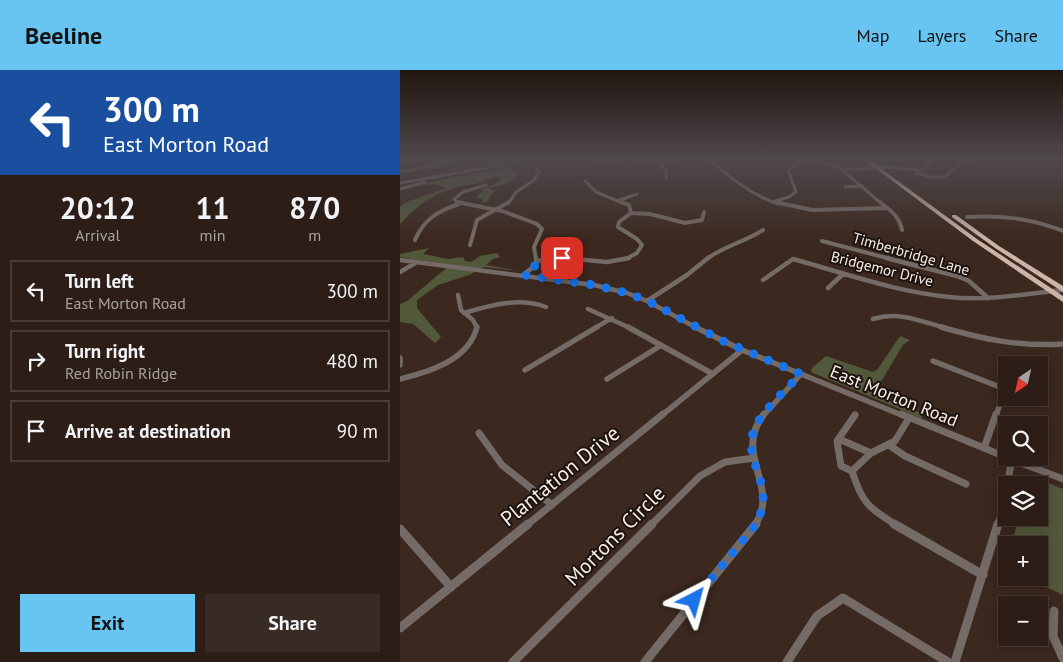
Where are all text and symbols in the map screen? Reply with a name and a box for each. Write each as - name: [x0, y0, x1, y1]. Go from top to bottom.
- text: Beeline: [25, 20, 102, 51]
- text: Map: [857, 24, 889, 47]
- text: Layers: [917, 24, 966, 47]
- text: Share: [994, 24, 1038, 47]
- text: 300 m: [103, 86, 200, 132]
- icon: left: [20, 90, 85, 155]
- text: East Morton Road: [103, 130, 269, 158]
- text: 20:12: [60, 188, 136, 227]
- text: 11: [196, 188, 230, 227]
- text: 870: [289, 188, 340, 227]
- text: Arrival: [75, 225, 120, 245]
- text: min: [200, 225, 226, 245]
- text: m: [308, 225, 321, 245]
- street label: Timberbridge Lane: [850, 228, 972, 279]
- pin: [541, 237, 583, 279]
- icon: arrive: [548, 244, 576, 272]
- street label: Bridgemor Drive: [829, 247, 935, 290]
- text: Turn left: [65, 269, 134, 293]
- icon: left: [22, 277, 50, 305]
- text: 300 m: [326, 279, 378, 303]
- text: East Morton Road: [65, 293, 186, 313]
- text: Turn right: [65, 339, 145, 363]
- icon: right: [22, 347, 50, 375]
- text: 480 m: [326, 349, 378, 373]
- north arrow: [998, 356, 1048, 406]
- map controls: [998, 356, 1048, 646]
- street label: East Morton Road: [827, 359, 962, 432]
- text: Red Robin Ridge: [65, 363, 177, 383]
- button: search: [998, 416, 1048, 466]
- icon: arrive: [22, 417, 50, 445]
- text: Arrive at destination: [65, 419, 231, 443]
- text: 90 m: [337, 419, 378, 443]
- street label: Plantation Drive: [495, 419, 625, 532]
- button: layers: [998, 476, 1048, 526]
- street label: Mortons Circle: [559, 480, 670, 591]
- button: +: [998, 536, 1048, 586]
- position arrow: [667, 573, 719, 625]
- button: Exit: [20, 594, 195, 652]
- button: Share: [205, 594, 380, 652]
- button: −: [998, 596, 1048, 646]

